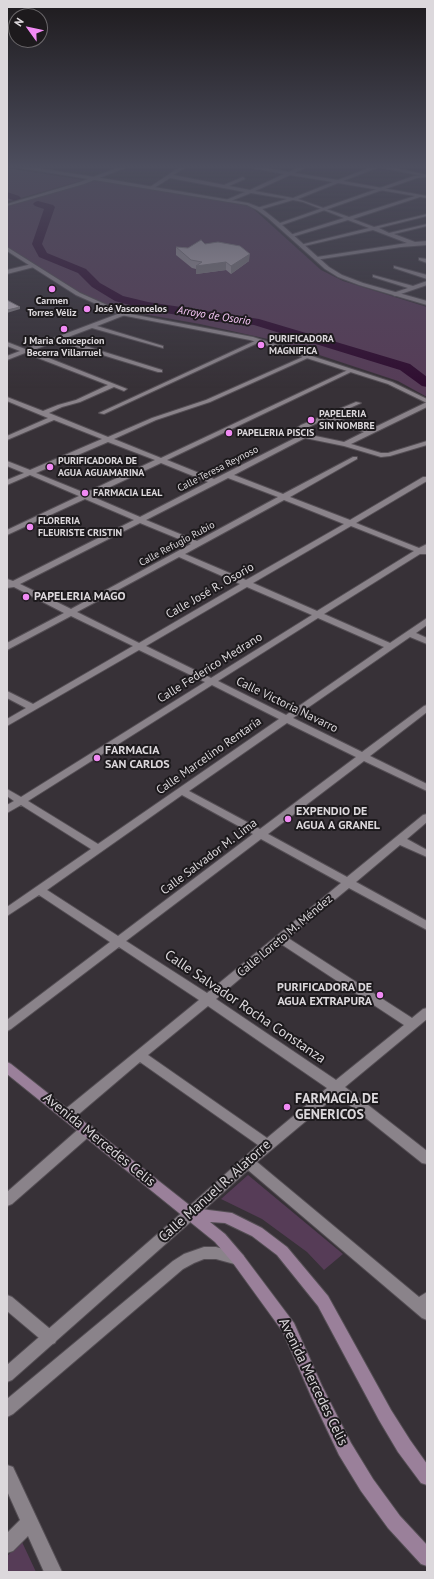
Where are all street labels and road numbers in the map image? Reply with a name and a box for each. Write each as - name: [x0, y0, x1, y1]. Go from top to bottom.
- street label: Calle Teresa Reynoso: [176, 443, 260, 495]
- street label: Calle Refugio Rubio: [137, 519, 217, 569]
- street label: Calle José R. Osorio: [163, 560, 257, 622]
- street label: Calle Federico Medrano: [155, 630, 265, 706]
- street label: Calle Victoria Navarro: [234, 674, 340, 736]
- street label: Calle Marcelino Rentaría: [154, 714, 264, 798]
- street label: Calle Salvador M. Lima: [158, 816, 260, 898]
- street label: Calle Loreto M. Méndez: [234, 892, 336, 980]
- street label: Calle Salvador Rocha Constanza: [161, 947, 329, 1067]
- street label: Avenida Mercedes Celis: [39, 1090, 159, 1190]
- street label: Calle Manuel R. Alatorre: [156, 1136, 274, 1246]
- street label: Avenida Mercedes Celis: [275, 1316, 351, 1448]

